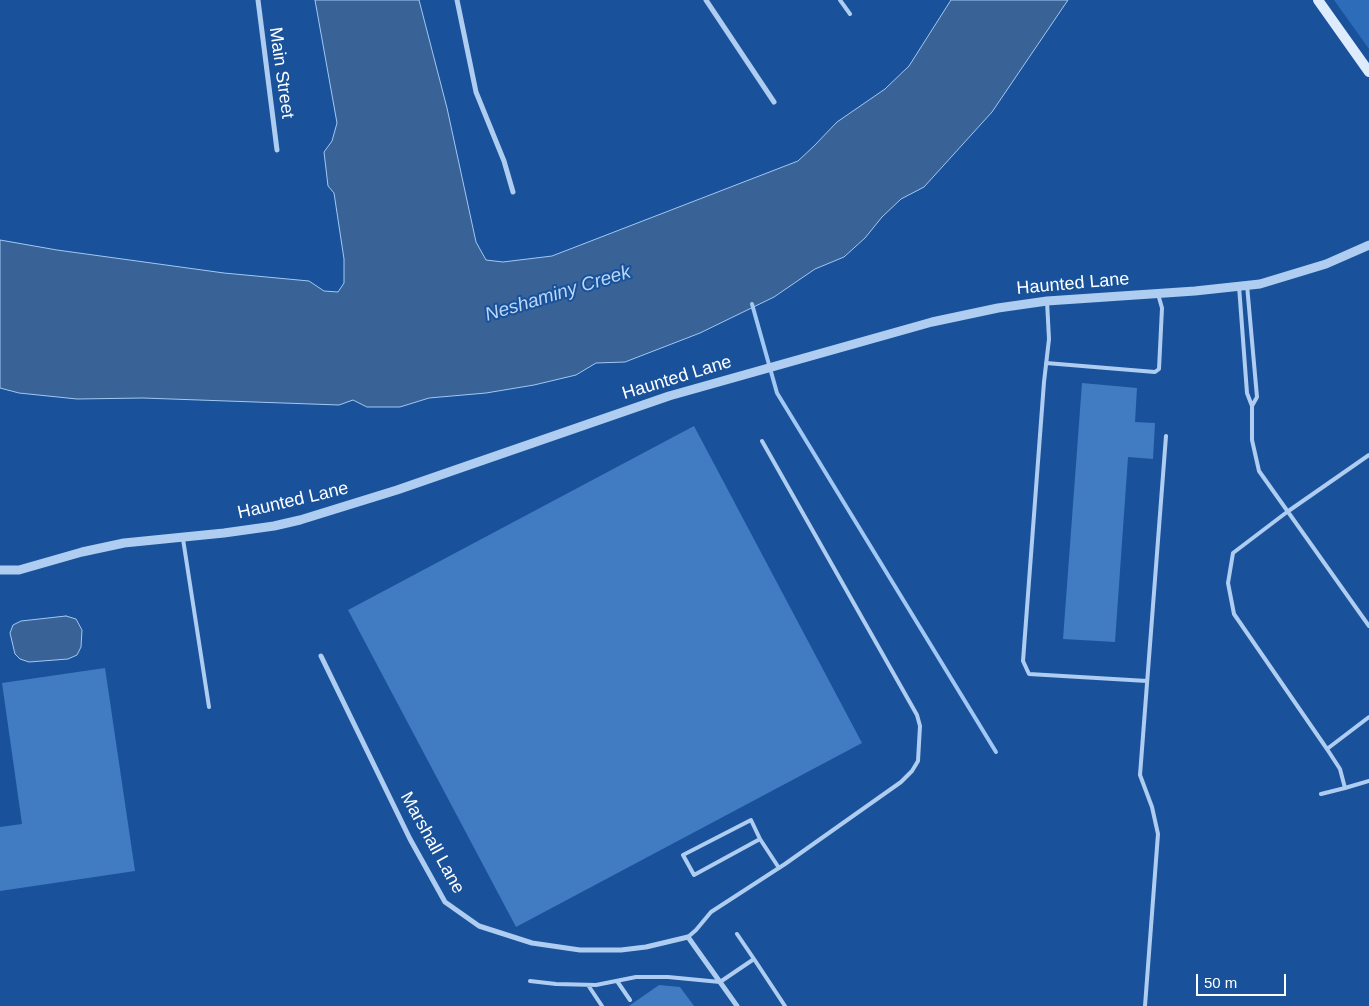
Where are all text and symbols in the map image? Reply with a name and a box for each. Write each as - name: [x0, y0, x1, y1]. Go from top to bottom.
- street label: Main Street: [264, 26, 298, 120]
- water label: Neshaminy Creek: [482, 261, 634, 327]
- street label: Haunted Lane: [1016, 268, 1130, 300]
- street label: Haunted Lane: [620, 351, 734, 405]
- street label: Haunted Lane: [235, 478, 351, 524]
- street label: Marshall Lane: [395, 788, 469, 898]
- scale bar: [1199, 964, 1289, 996]
- text: 50 m: [1204, 974, 1237, 991]

